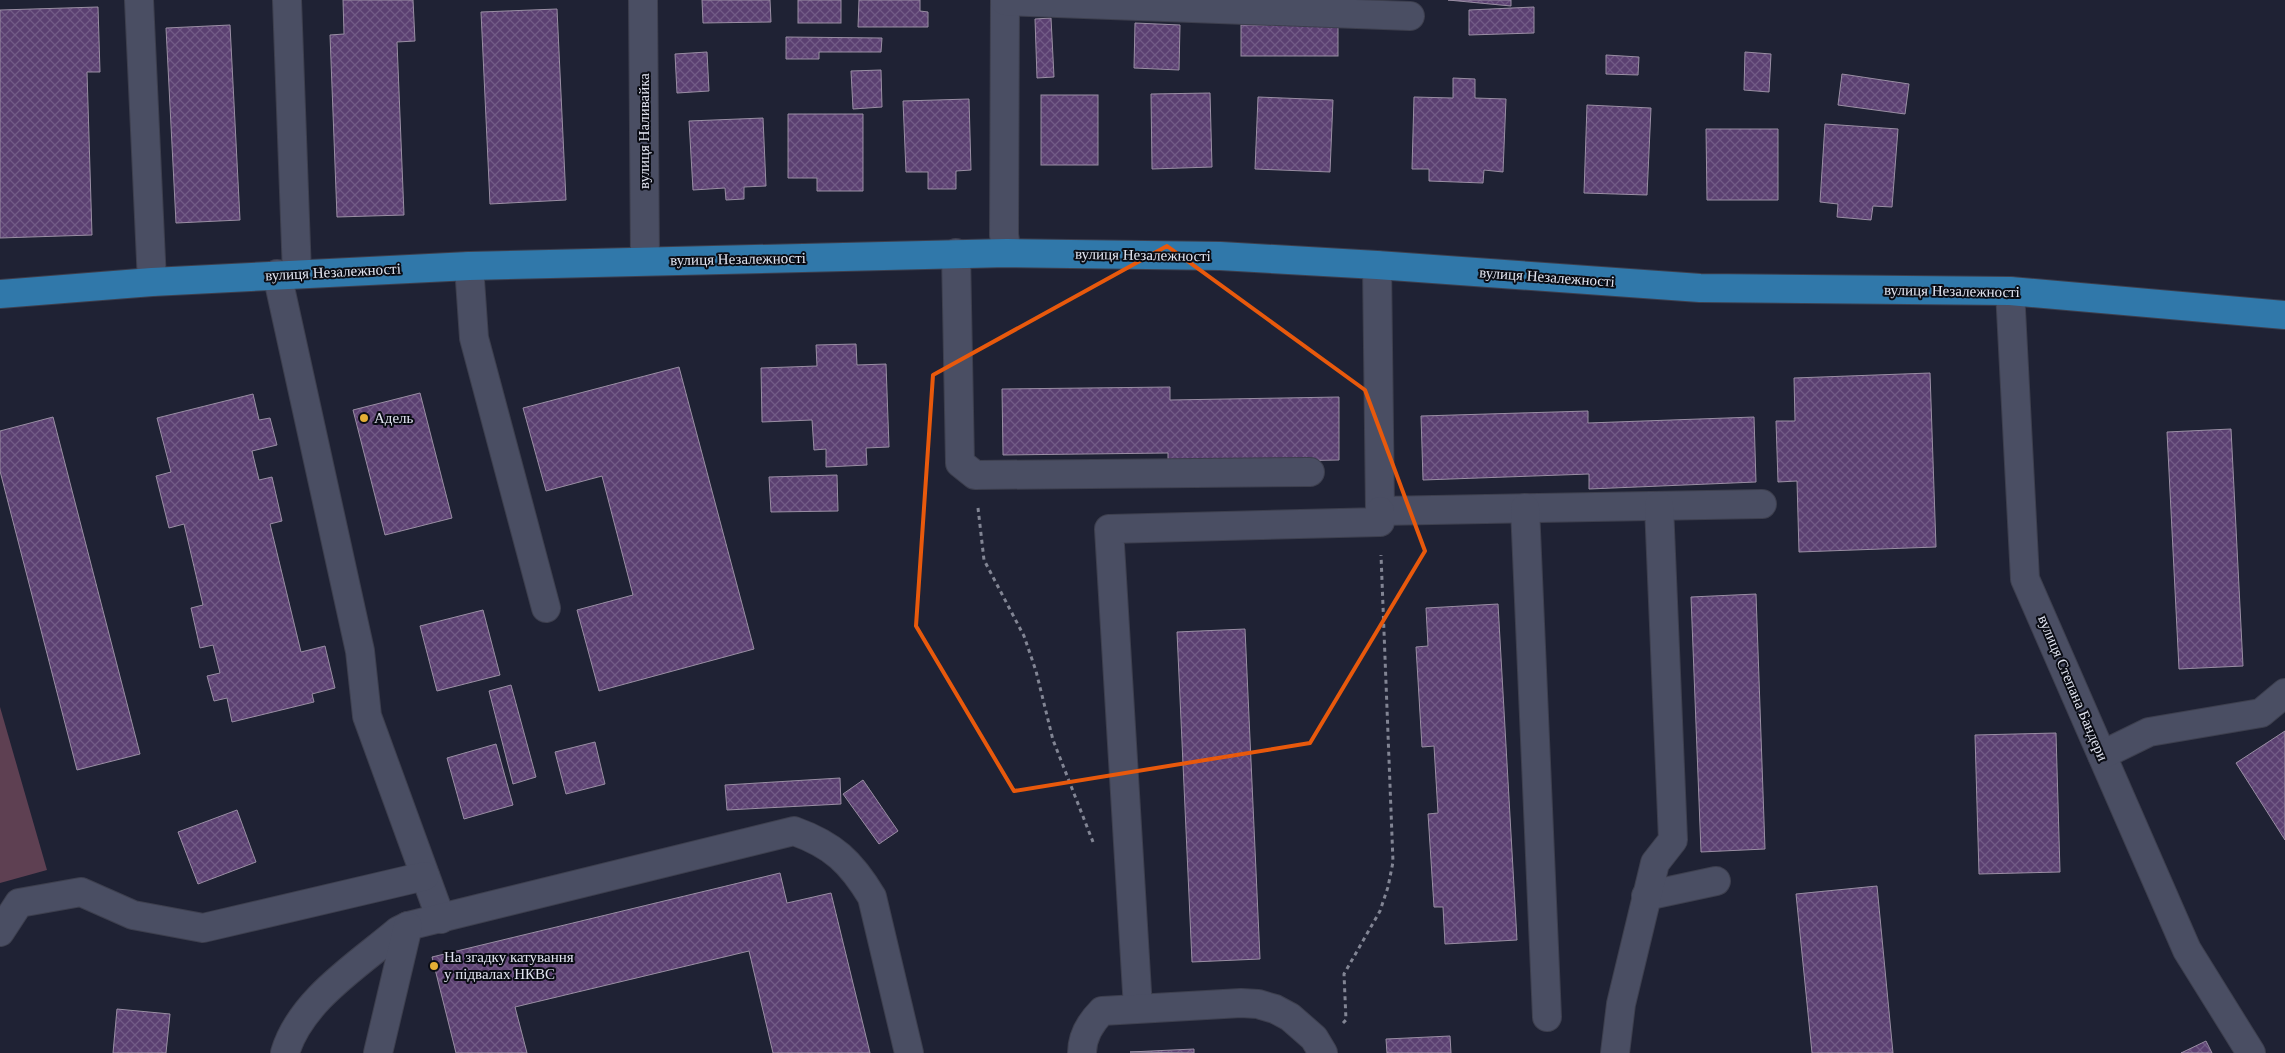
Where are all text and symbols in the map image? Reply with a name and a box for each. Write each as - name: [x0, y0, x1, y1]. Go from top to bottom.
- street label: вулиця Наливайка: [636, 73, 652, 189]
- street label: вулиця Незалежності: [1075, 246, 1211, 264]
- street label: вулиця Незалежності: [670, 250, 806, 268]
- street label: вулиця Незалежності: [265, 260, 401, 284]
- street label: вулиця Незалежності: [1479, 264, 1615, 290]
- street label: вулиця Незалежності: [1884, 282, 2020, 300]
- place label: Адель: [374, 410, 414, 426]
- marker: Адель: [358, 412, 370, 424]
- street label: вулиця Степана Бандери: [2035, 613, 2111, 763]
- place label: На згадку катування у підвалах НКВС: [444, 949, 574, 982]
- marker: На згадку катування у підвалах НКВС: [428, 960, 440, 972]

